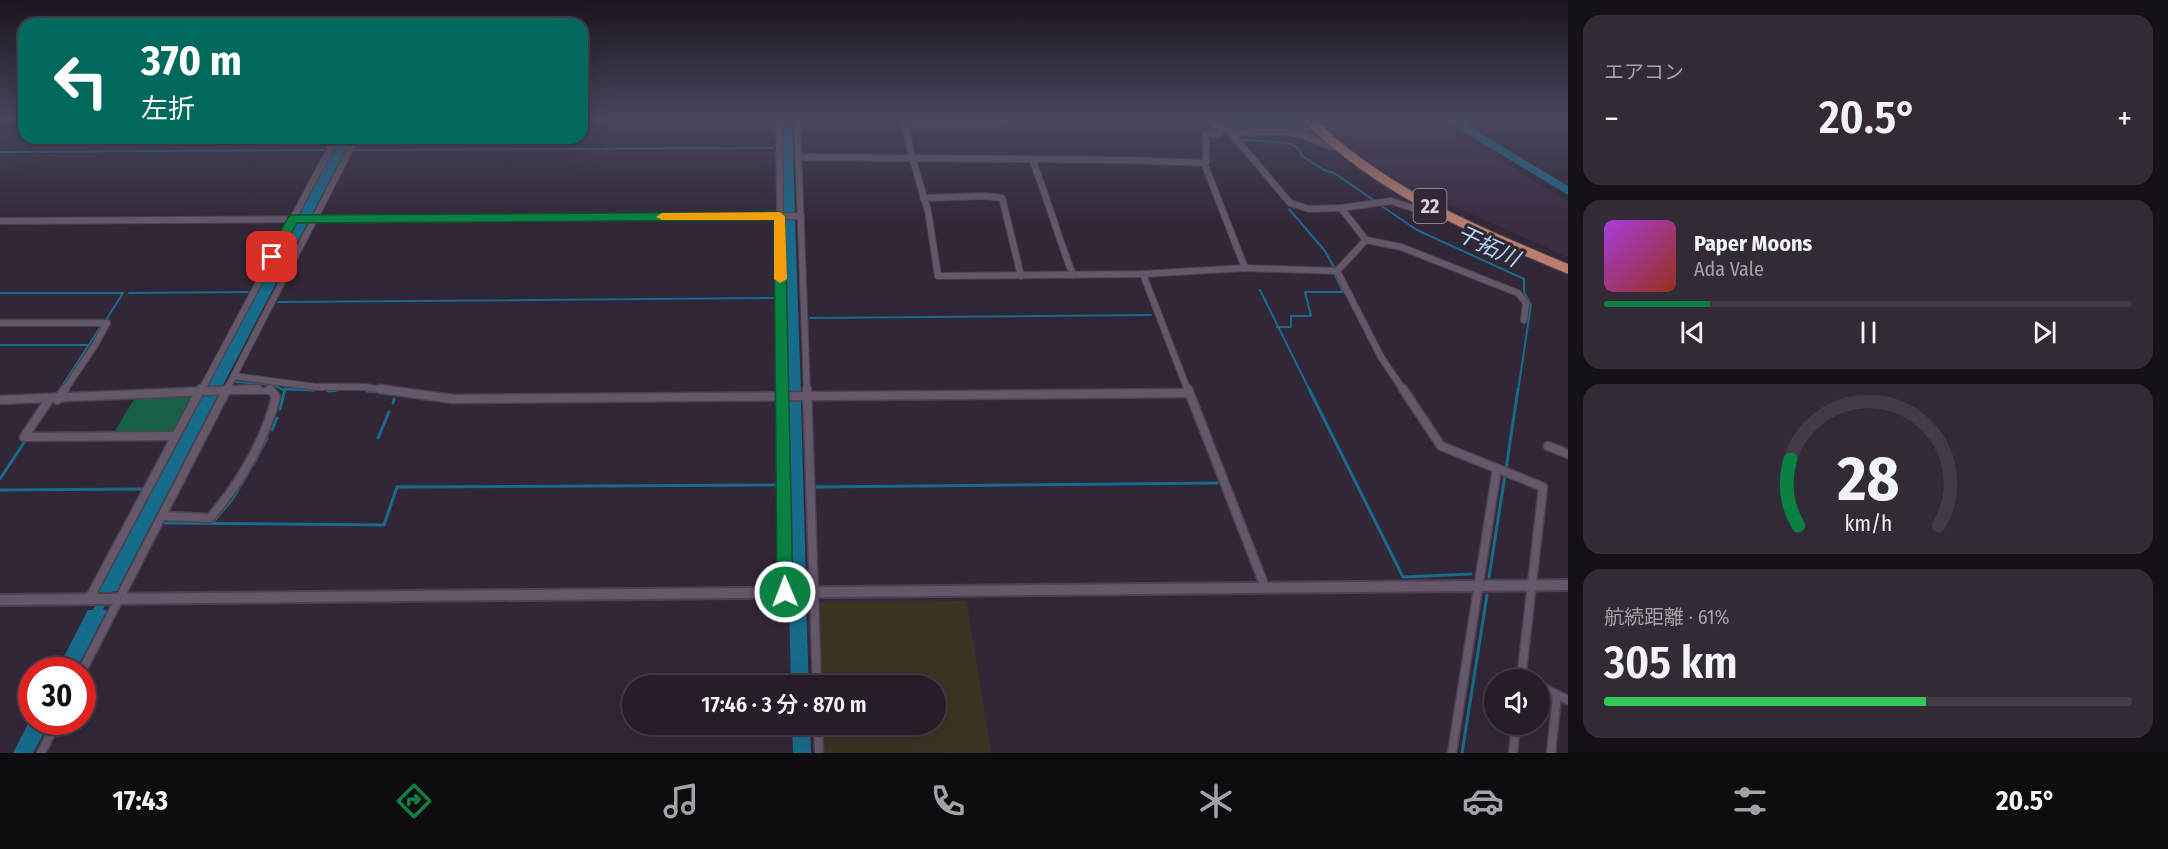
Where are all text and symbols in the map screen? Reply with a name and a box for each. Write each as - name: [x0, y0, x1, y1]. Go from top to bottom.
- text: 370 m: [141, 36, 242, 86]
- icon: left: [42, 42, 120, 120]
- text: エアコン: [1604, 60, 1684, 84]
- text: 20.5°: [1819, 91, 1917, 145]
- text: 左折: [141, 93, 195, 125]
- text: −: [1604, 99, 1619, 139]
- text: +: [2117, 99, 2132, 139]
- road number: 22: [1414, 189, 1446, 223]
- water label: 干拓川: [1452, 220, 1525, 273]
- text: Paper Moons: [1694, 230, 1812, 257]
- pin: [246, 231, 297, 282]
- icon: arrive: [255, 240, 288, 273]
- text: Ada Vale: [1694, 257, 1764, 281]
- icon: previous: [1676, 316, 1709, 349]
- icon: pause: [1852, 316, 1885, 349]
- icon: next: [2028, 316, 2061, 349]
- text: 28: [1836, 442, 1899, 517]
- text: km/h: [1844, 511, 1892, 537]
- position arrow: [753, 560, 817, 624]
- text: 航続距離 · 61%: [1604, 605, 1729, 629]
- text: 305 km: [1604, 636, 1738, 690]
- speed limit sign: 30: [18, 657, 96, 735]
- map controls: [1484, 669, 1550, 735]
- button: sound: [1484, 669, 1550, 735]
- text: 17:46 · 3 分 · 870 m: [701, 691, 867, 718]
- icon: directions: [393, 780, 435, 822]
- icon: music: [660, 780, 702, 822]
- icon: phone: [927, 780, 969, 822]
- icon: climate: [1195, 780, 1237, 822]
- icon: car: [1462, 780, 1504, 822]
- icon: filters: [1729, 780, 1771, 822]
- text: 17:43: [113, 785, 168, 817]
- text: 20.5°: [1996, 785, 2055, 817]

